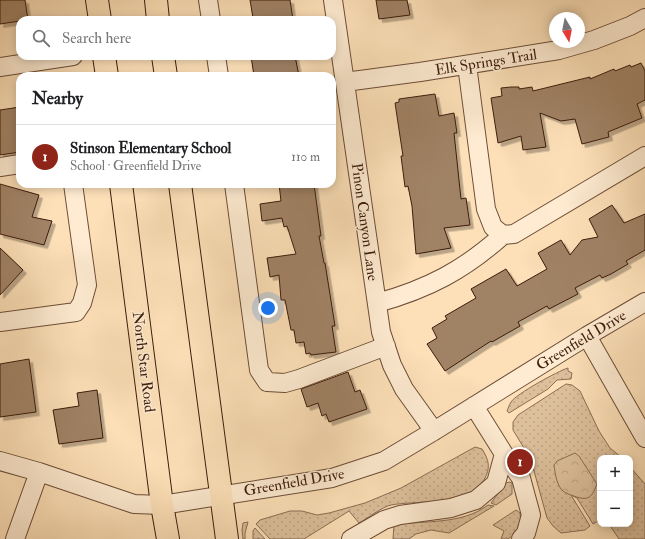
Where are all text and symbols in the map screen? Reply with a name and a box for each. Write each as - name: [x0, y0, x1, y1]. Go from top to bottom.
- north arrow: [549, 12, 585, 48]
- search box: [16, 16, 336, 60]
- icon: search: [30, 27, 52, 49]
- text: Search here: [62, 29, 131, 48]
- street label: Elk Springs Trail: [434, 45, 539, 81]
- text: Nearby: [32, 88, 83, 109]
- text: Stinson Elementary School: [70, 139, 231, 158]
- text: 1: [43, 149, 47, 165]
- text: 110 m: [291, 149, 320, 165]
- text: School · Greenfield Drive: [70, 158, 201, 174]
- street label: Pinon Canyon Lane: [347, 162, 382, 282]
- your location: [258, 298, 278, 318]
- street label: Greenfield Drive: [533, 306, 630, 375]
- street label: North Star Road: [128, 311, 159, 414]
- pin: 1: [507, 447, 533, 477]
- map controls: [597, 455, 633, 527]
- button: +: [597, 455, 633, 491]
- street label: Greenfield Drive: [242, 464, 346, 501]
- button: −: [597, 491, 633, 527]

